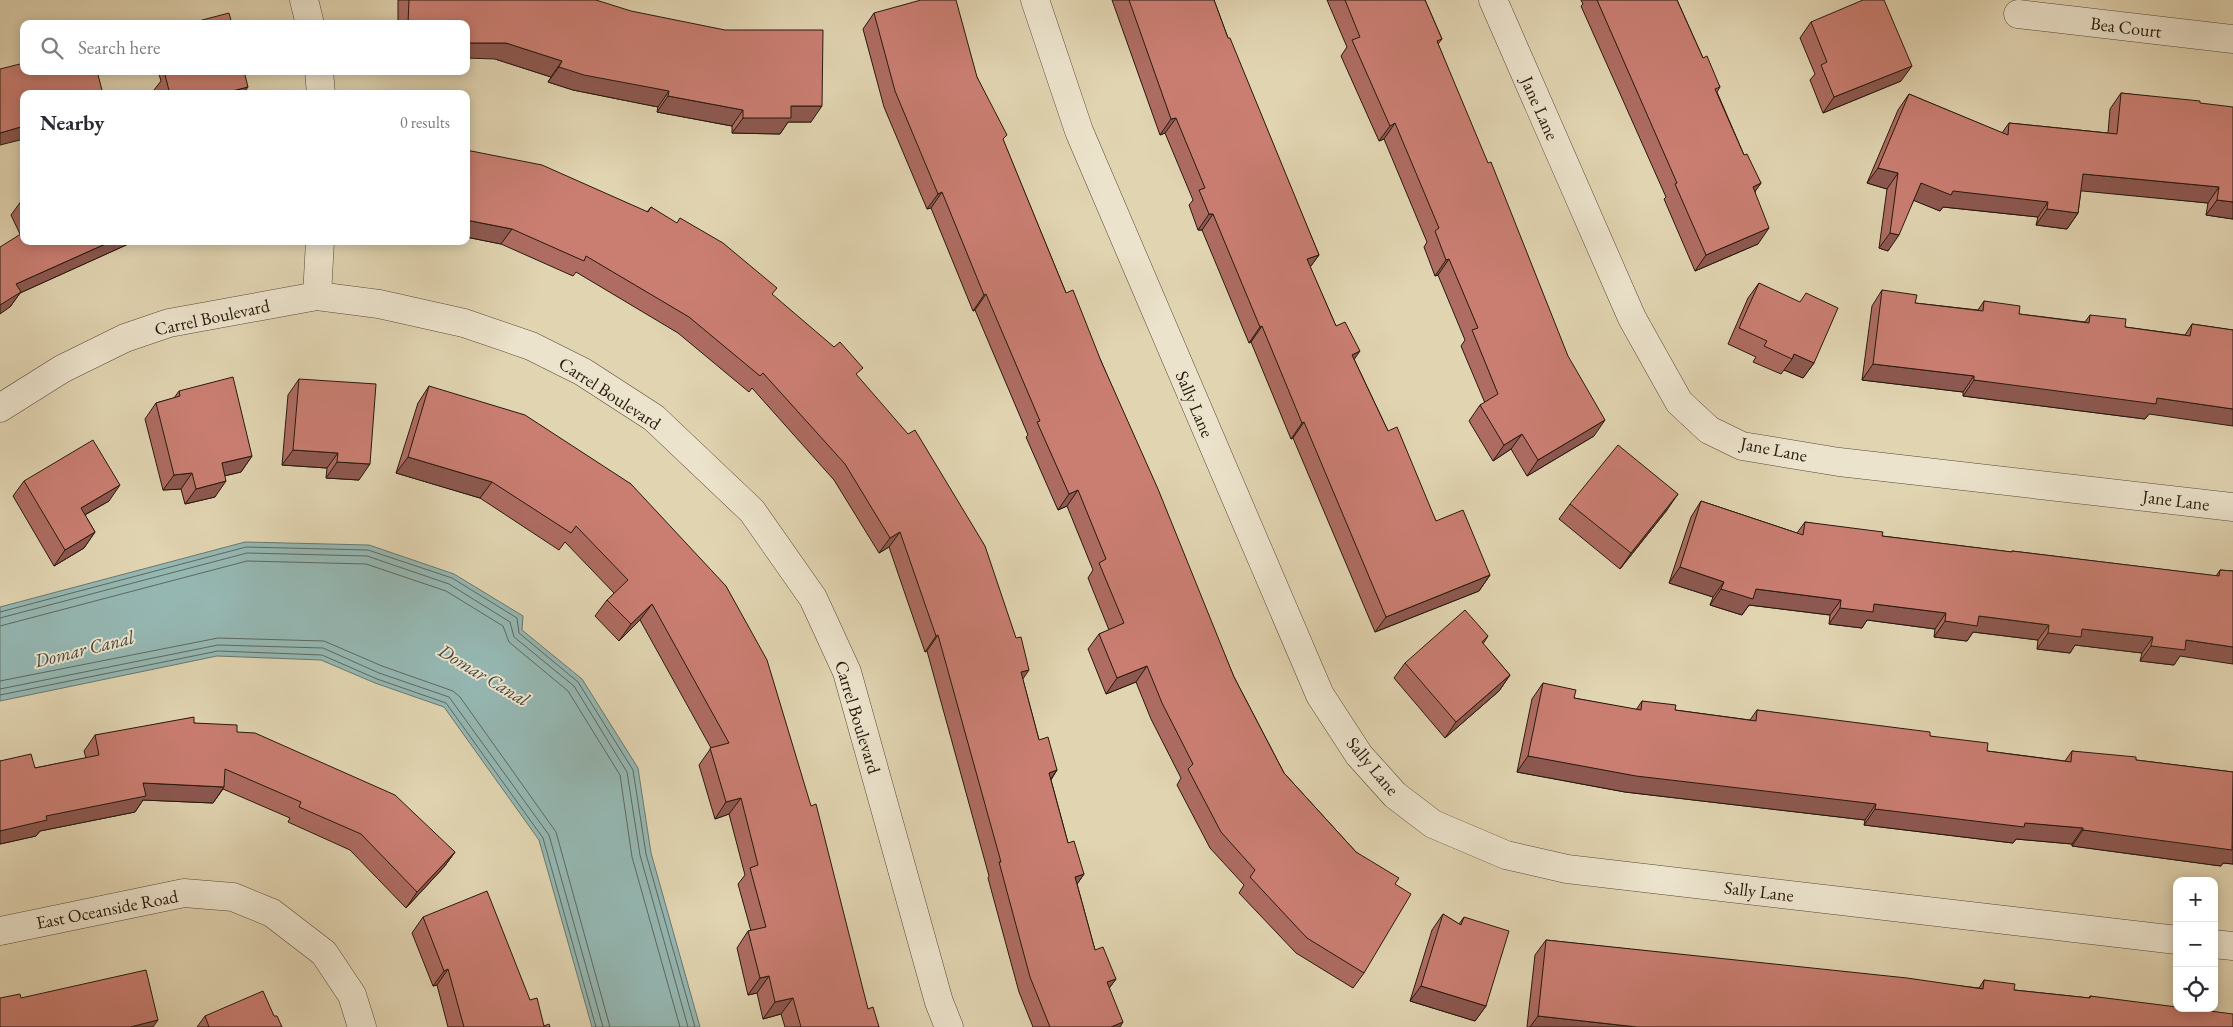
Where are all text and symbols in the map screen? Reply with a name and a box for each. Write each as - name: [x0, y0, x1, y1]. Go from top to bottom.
- street label: Bea Court: [2089, 11, 2163, 43]
- search box: [20, 20, 470, 75]
- icon: search: [38, 34, 66, 62]
- text: Search here: [78, 35, 160, 60]
- street label: Jane Lane: [1515, 71, 1564, 144]
- text: Nearby: [40, 109, 104, 136]
- text: 0 results: [400, 112, 450, 133]
- street label: Carrel Boulevard: [152, 293, 273, 340]
- street label: Carrel Boulevard: [555, 351, 666, 435]
- street label: Sally Lane: [1171, 367, 1219, 441]
- street label: Jane Lane: [1737, 431, 1809, 467]
- street label: Jane Lane: [2139, 484, 2211, 516]
- water label: Domar Canal: [31, 624, 137, 674]
- water label: Domar Canal: [433, 638, 535, 712]
- street label: Carrel Boulevard: [830, 658, 886, 777]
- street label: Sally Lane: [1342, 732, 1404, 800]
- street label: Sally Lane: [1723, 875, 1795, 907]
- map controls: [2173, 877, 2218, 1012]
- button: +: [2173, 877, 2218, 922]
- street label: East Oceanside Road: [34, 884, 181, 934]
- button: −: [2173, 922, 2218, 967]
- button: locate: [2173, 967, 2218, 1012]

